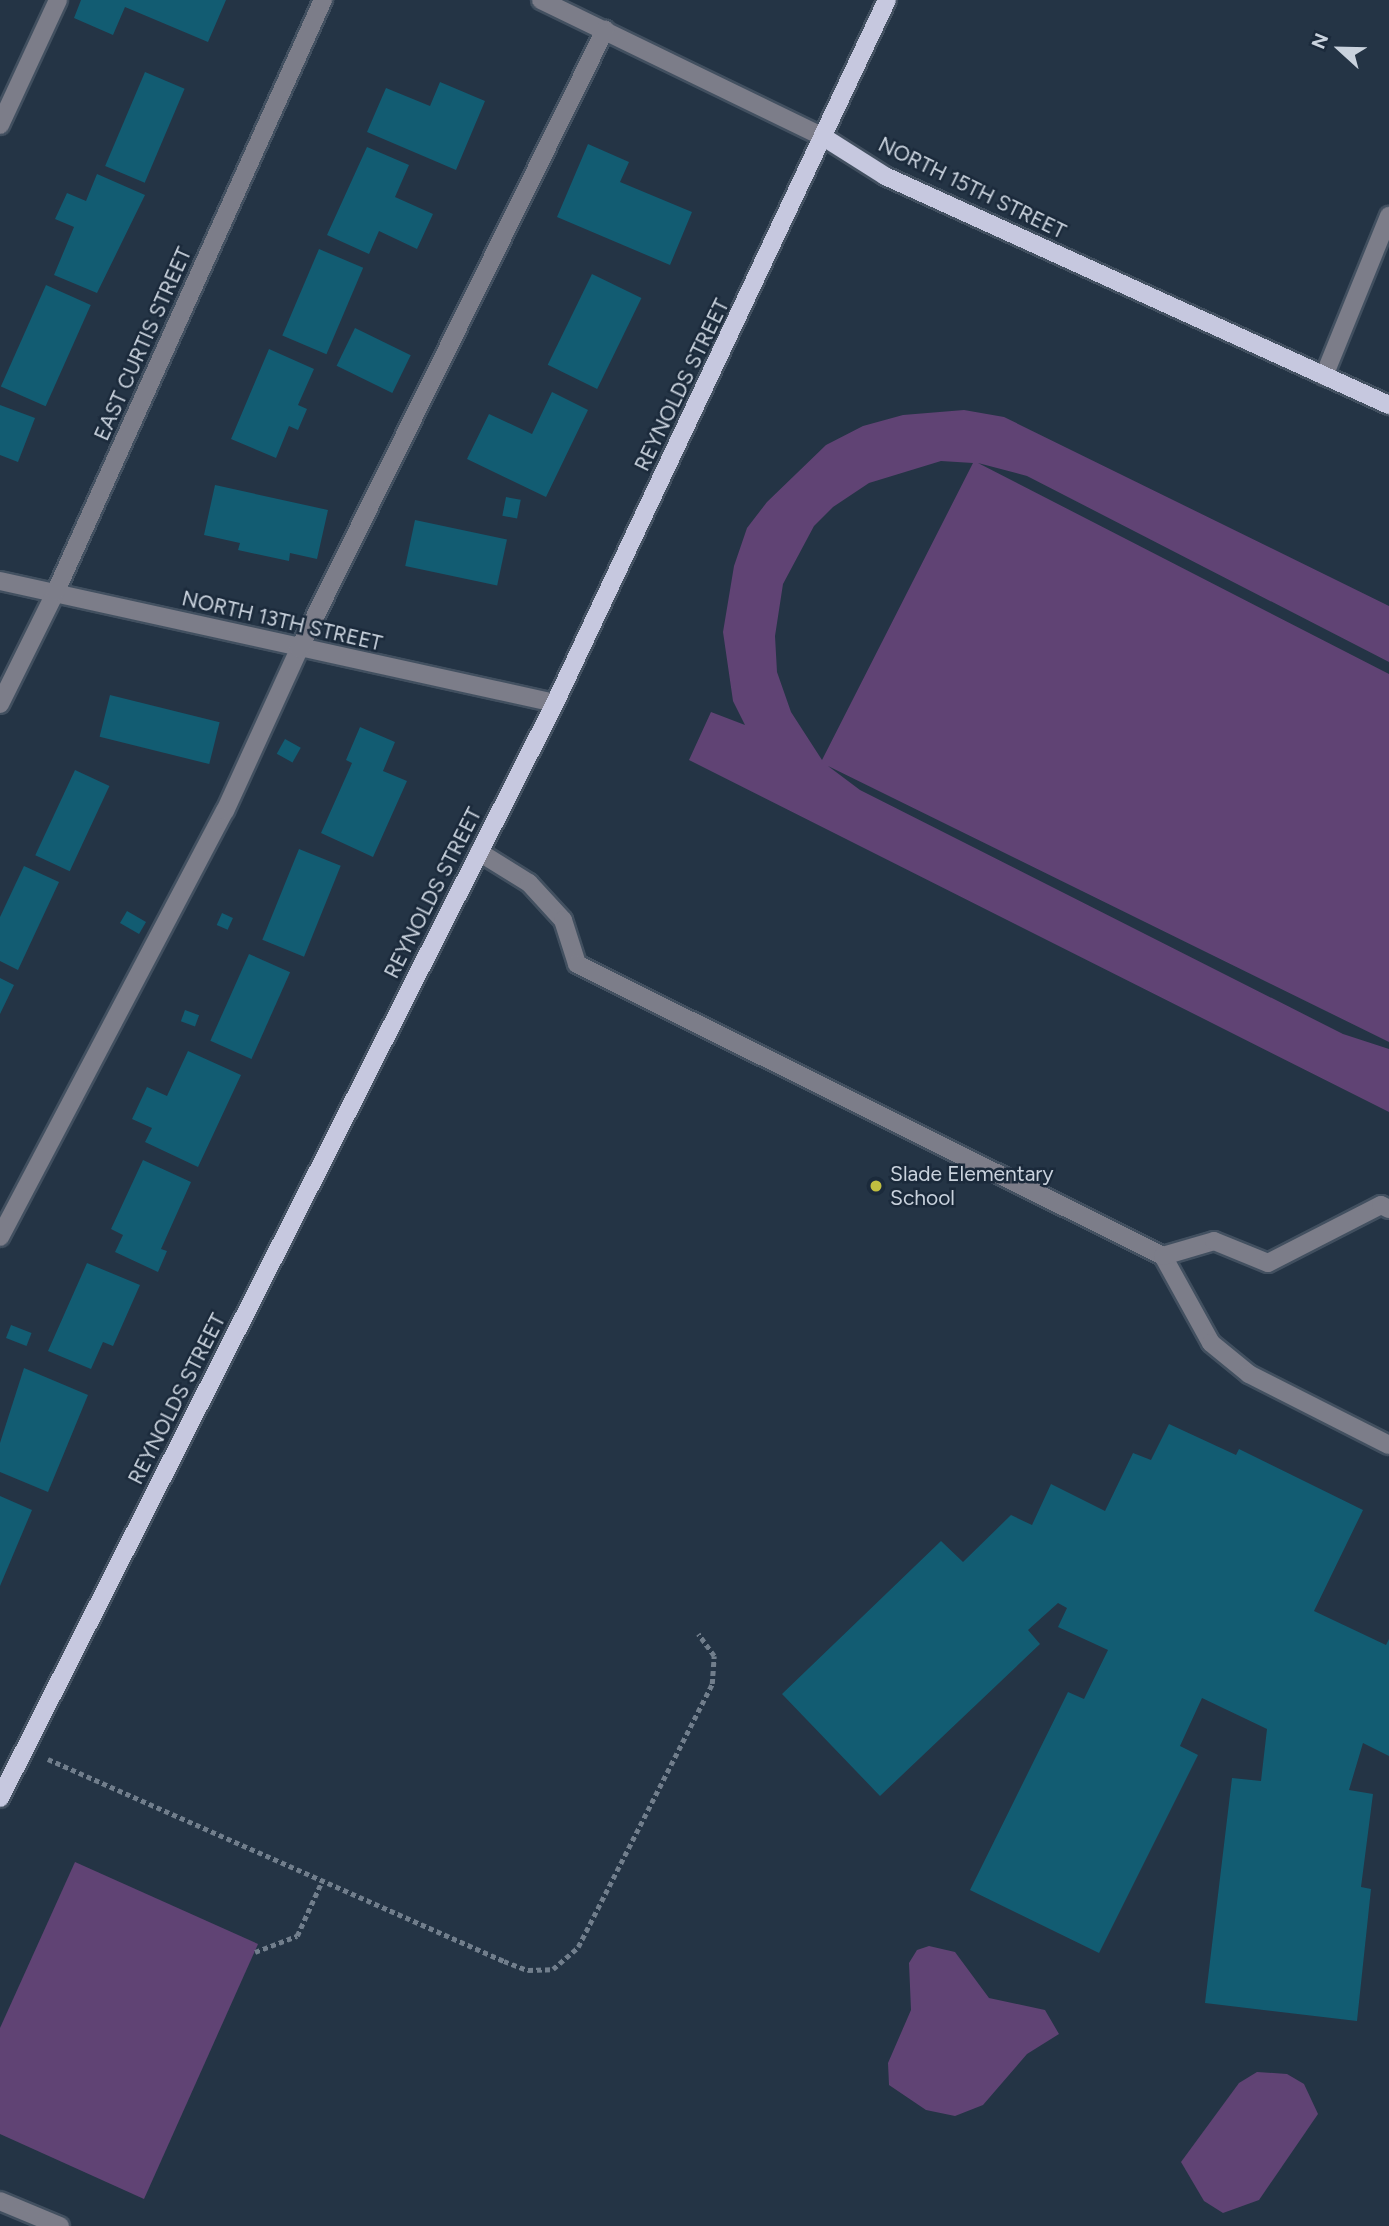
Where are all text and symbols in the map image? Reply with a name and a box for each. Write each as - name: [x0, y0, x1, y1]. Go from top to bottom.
- north arrow: [1305, 14, 1375, 84]
- text: N: [1307, 30, 1333, 52]
- street label: NORTH 15TH STREET: [874, 132, 1070, 244]
- street label: EAST CURTIS STREET: [89, 243, 197, 445]
- street label: REYNOLDS STREET: [629, 295, 735, 475]
- street label: NORTH 13TH STREET: [179, 586, 385, 656]
- street label: REYNOLDS STREET: [379, 803, 487, 983]
- place label: Slade Elementary School: [890, 1161, 1053, 1211]
- marker: Slade Elementary School: [868, 1178, 884, 1194]
- street label: REYNOLDS STREET: [123, 1309, 231, 1489]

